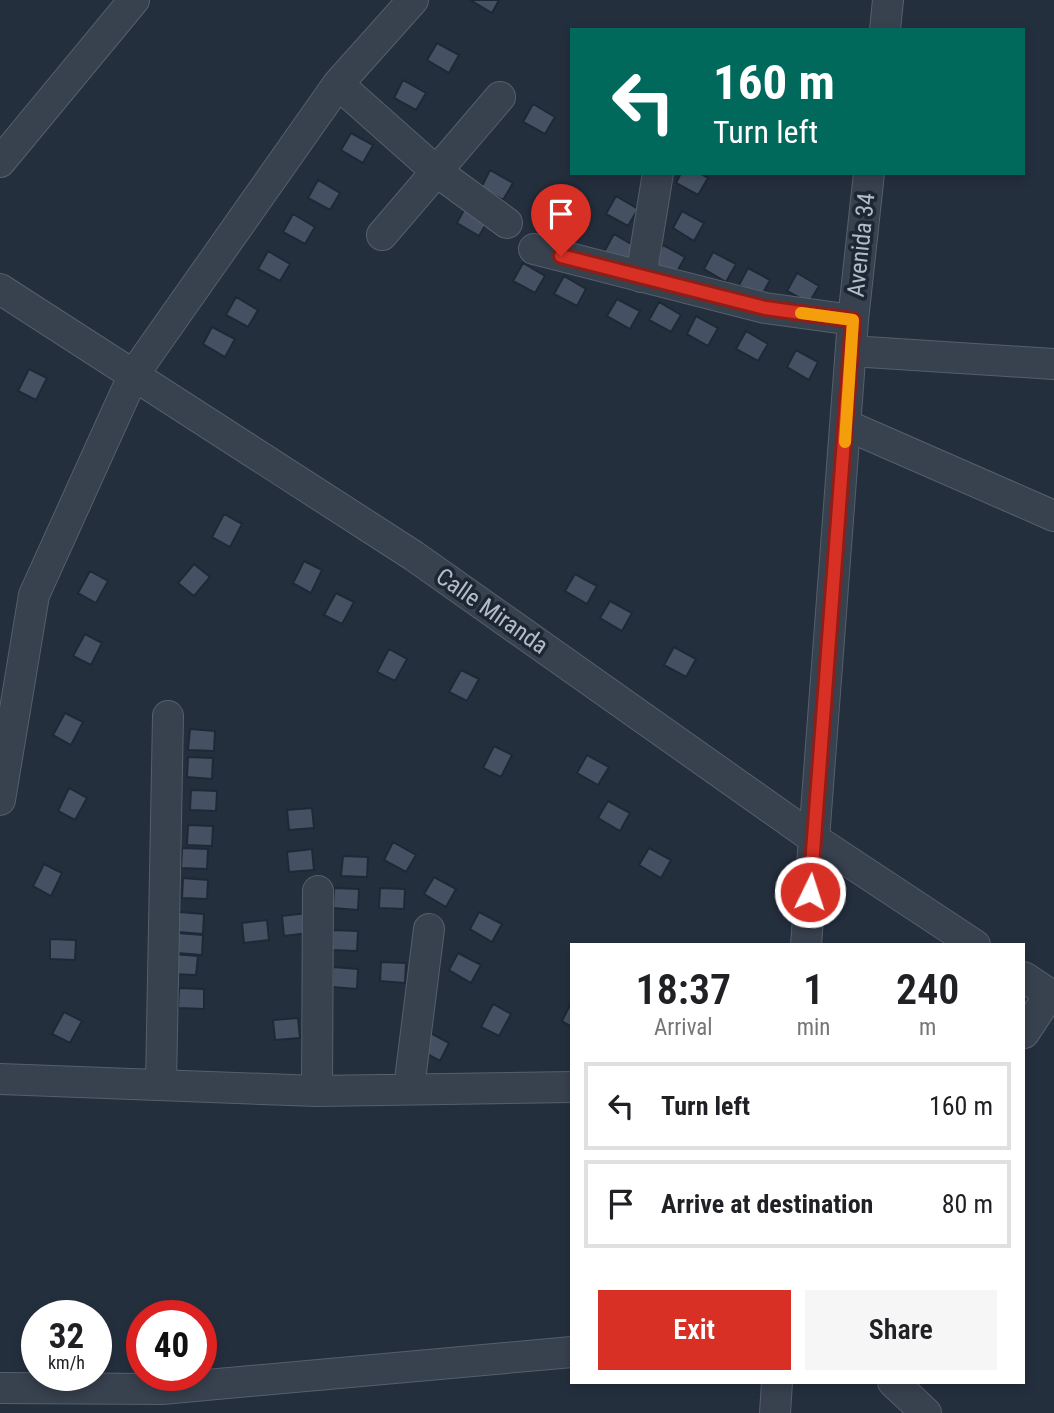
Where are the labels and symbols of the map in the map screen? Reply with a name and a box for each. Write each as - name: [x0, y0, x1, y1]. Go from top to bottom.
- pin: [531, 184, 591, 256]
- street label: Avenida 34: [842, 191, 880, 298]
- street label: Calle Miranda: [431, 562, 553, 660]
- position arrow: [773, 855, 847, 929]
- speed limit sign: 40: [126, 1300, 217, 1391]

